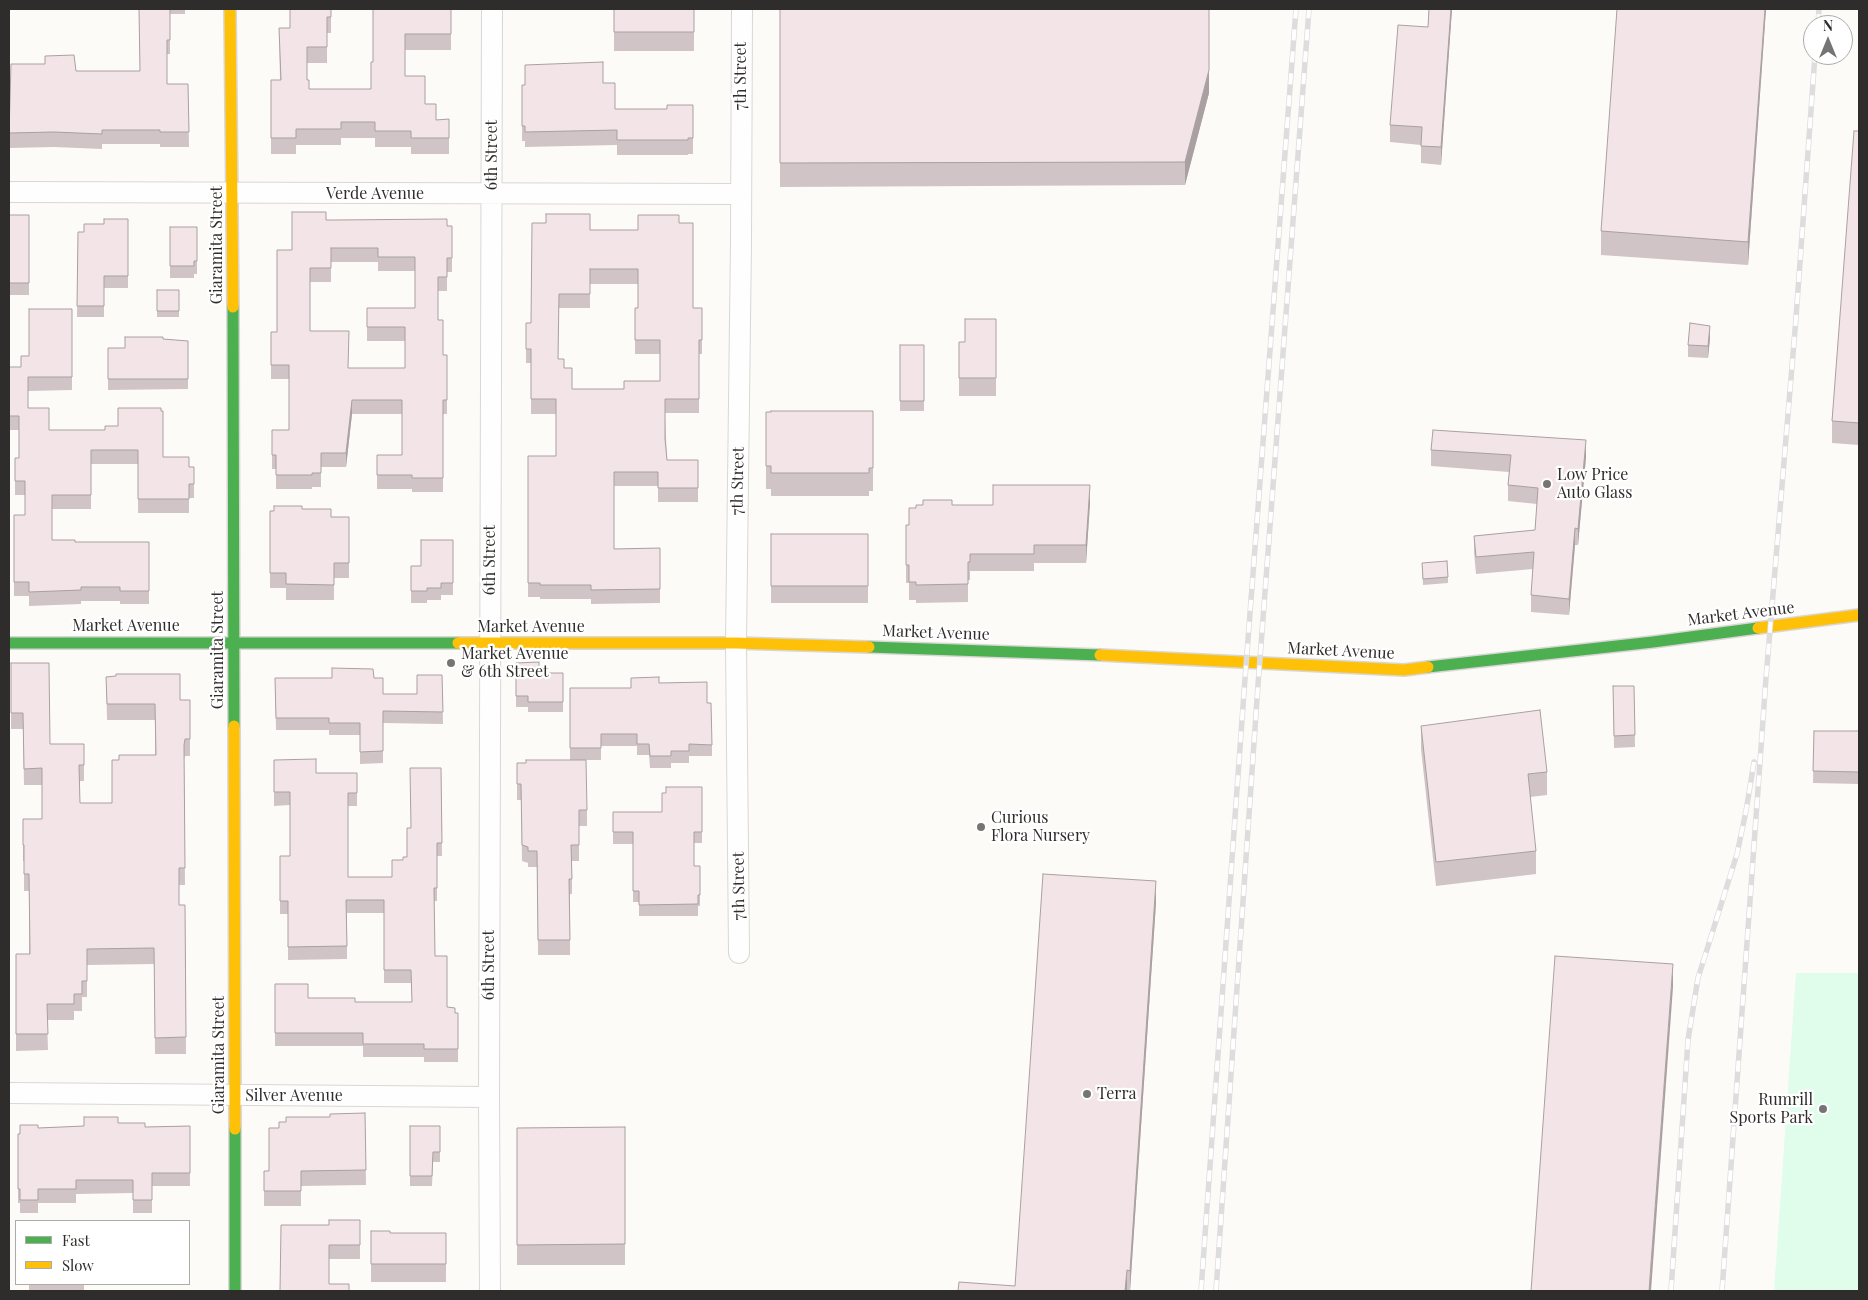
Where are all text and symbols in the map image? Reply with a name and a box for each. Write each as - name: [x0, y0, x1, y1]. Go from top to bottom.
- north arrow: [1803, 15, 1853, 65]
- text: N: [1823, 16, 1833, 35]
- street label: 7th Street: [731, 42, 751, 110]
- street label: 6th Street: [482, 120, 502, 190]
- street label: Verde Avenue: [326, 184, 424, 204]
- street label: Giaramita Street: [207, 186, 227, 304]
- street label: 7th Street: [728, 447, 748, 515]
- place label: Low Price Auto Glass: [1557, 465, 1632, 503]
- marker: Low Price Auto Glass: [1541, 478, 1553, 490]
- street label: 6th Street: [480, 525, 500, 595]
- street label: Giaramita Street: [208, 591, 228, 709]
- street label: Market Avenue: [1686, 598, 1796, 630]
- street label: Market Avenue: [72, 616, 180, 636]
- street label: Market Avenue: [477, 617, 585, 637]
- street label: Market Avenue: [882, 622, 990, 644]
- street label: Market Avenue: [1287, 639, 1395, 663]
- place label: Market Avenue & 6th Street: [461, 644, 569, 682]
- marker: Market Avenue & 6th Street: [445, 657, 457, 669]
- place label: Curious Flora Nursery: [991, 808, 1090, 846]
- marker: Curious Flora Nursery: [975, 821, 987, 833]
- street label: 7th Street: [729, 852, 749, 920]
- street label: 6th Street: [479, 930, 499, 1000]
- street label: Giaramita Street: [209, 996, 229, 1114]
- place label: Terra: [1097, 1084, 1137, 1104]
- street label: Silver Avenue: [245, 1086, 343, 1106]
- marker: Terra: [1081, 1088, 1093, 1100]
- place label: Rumrill Sports Park: [1730, 1090, 1813, 1128]
- marker: Rumrill Sports Park: [1817, 1103, 1829, 1115]
- legend: [15, 1220, 190, 1285]
- text: Fast: [62, 1230, 90, 1250]
- text: Slow: [62, 1255, 94, 1275]

